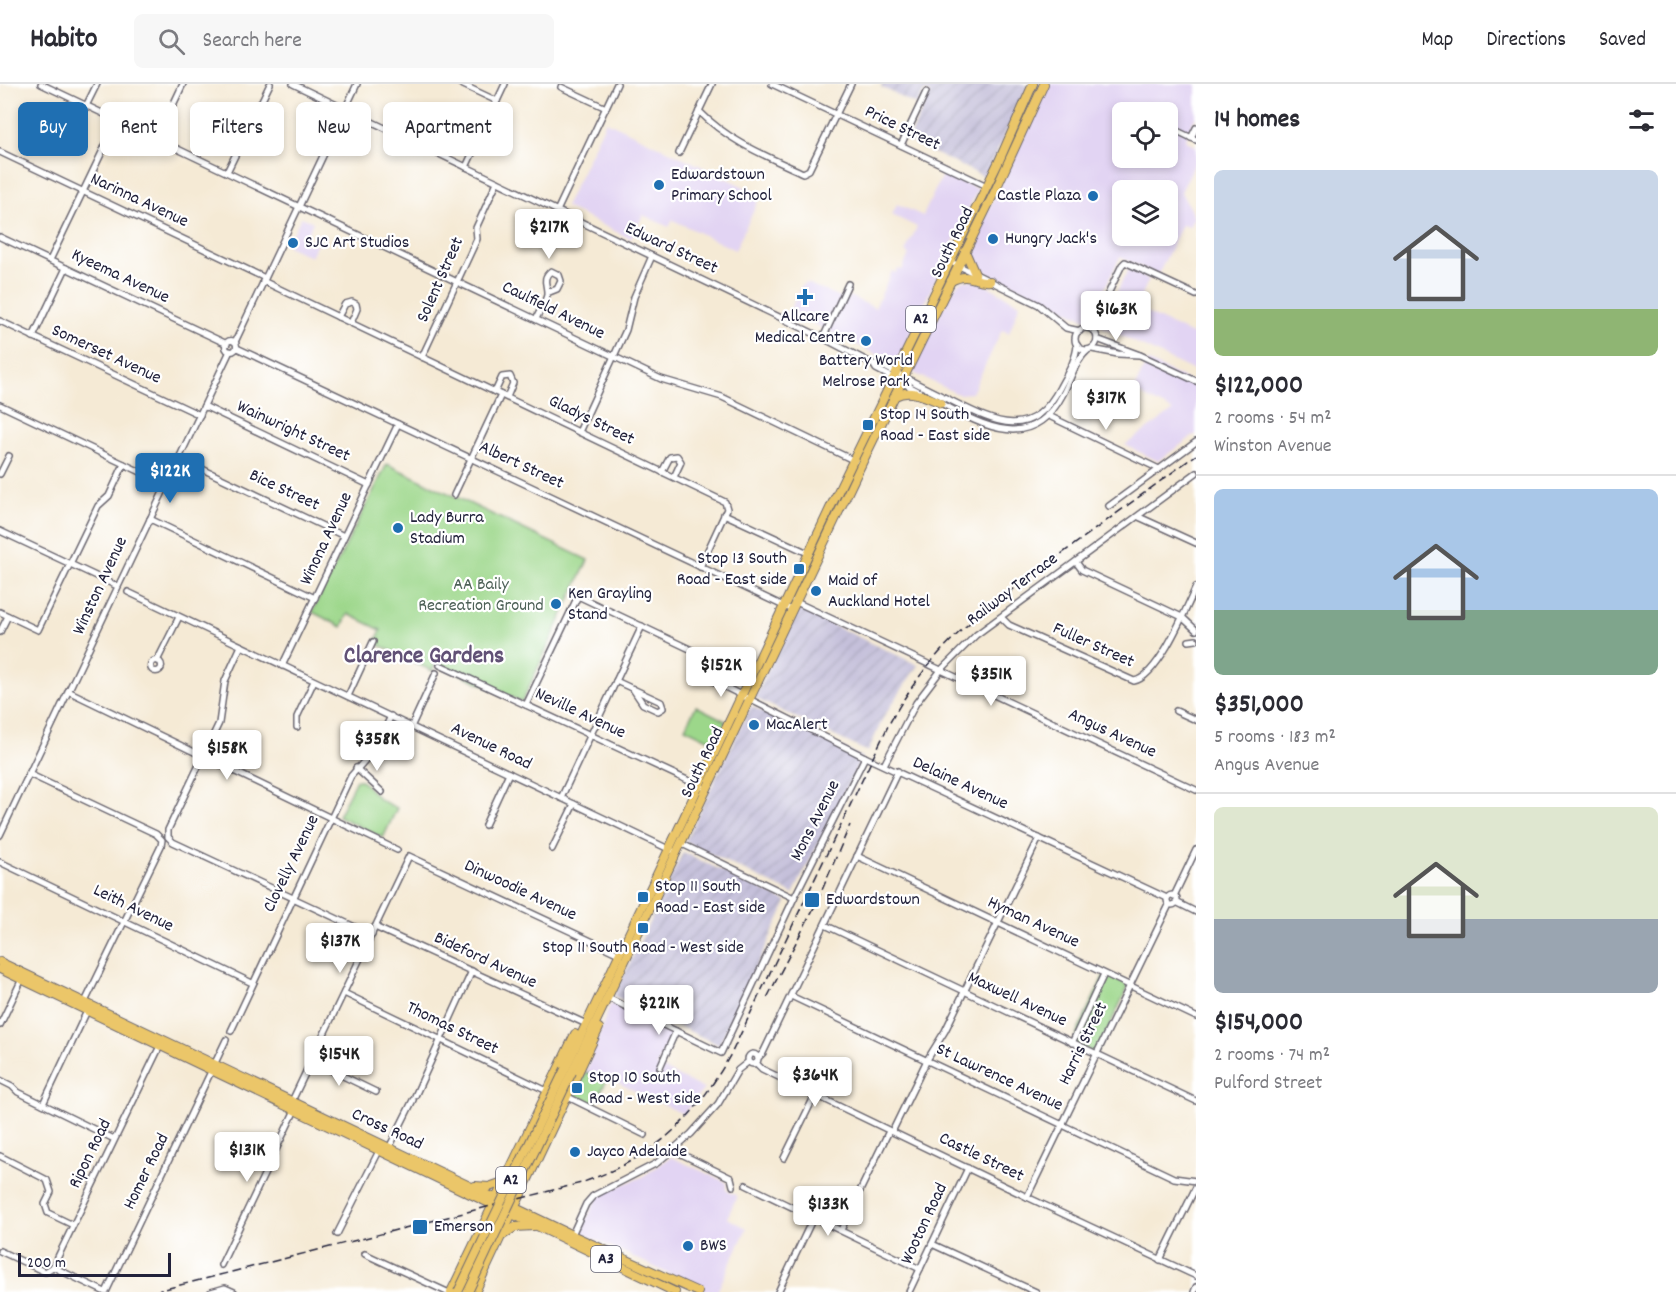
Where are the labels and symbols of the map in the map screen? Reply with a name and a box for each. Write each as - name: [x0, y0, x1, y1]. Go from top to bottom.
- street label: Price Street: [860, 100, 944, 158]
- place label: Edwardstown Primary School: [671, 163, 772, 209]
- street label: Narinna Avenue: [86, 167, 192, 235]
- marker: Edwardstown Primary School: [652, 178, 666, 192]
- place label: Castle Plaza: [997, 184, 1082, 209]
- marker: Castle Plaza: [1086, 189, 1100, 203]
- street label: South Road: [925, 203, 981, 283]
- pin: $217K: [507, 209, 591, 260]
- street label: Edward Street: [621, 217, 722, 282]
- place label: Hungry Jack's: [1005, 227, 1097, 252]
- place label: SJC Art Studios: [305, 231, 409, 256]
- marker: Hungry Jack's: [986, 232, 1000, 246]
- street label: Solent Street: [411, 233, 471, 327]
- marker: SJC Art Studios: [286, 236, 300, 250]
- street label: Kyeema Avenue: [67, 243, 173, 311]
- street label: Caulfield Avenue: [497, 275, 609, 347]
- marker: Allcare Medical Centre: [798, 290, 812, 304]
- pin: $163K: [1074, 291, 1158, 342]
- place label: Allcare Medical Centre: [755, 305, 855, 351]
- road number: A2: [906, 306, 936, 332]
- street label: Somerset Avenue: [47, 319, 165, 391]
- marker: Battery World Melrose Park: [859, 334, 873, 348]
- place label: Battery World Melrose Park: [819, 349, 913, 395]
- pin: $317K: [1064, 380, 1148, 431]
- street label: Gladys Street: [544, 389, 639, 453]
- street label: Wainwright Street: [232, 395, 354, 469]
- place label: Stop 14 South Road - East side: [880, 403, 990, 449]
- marker: Stop 14 South Road - East side: [861, 418, 875, 432]
- street label: Albert Street: [474, 435, 568, 497]
- pin: $122K: [128, 453, 212, 504]
- street label: Bice Street: [245, 464, 324, 518]
- street label: Winona Avenue: [295, 488, 360, 590]
- place label: Lady Burra Stadium: [410, 506, 484, 552]
- marker: Lady Burra Stadium: [391, 521, 405, 535]
- street label: Winston Avenue: [67, 533, 135, 639]
- place label: Stop 13 South Road - East side: [677, 547, 787, 593]
- street label: Railway Terrace: [962, 547, 1064, 633]
- marker: Stop 13 South Road - East side: [792, 562, 806, 576]
- place label: Maid of Auckland Hotel: [828, 569, 931, 615]
- park label: AA Baily Recreation Ground: [418, 573, 544, 619]
- place label: Ken Grayling Stand: [568, 582, 652, 628]
- marker: Maid of Auckland Hotel: [809, 584, 823, 598]
- marker: Ken Grayling Stand: [549, 597, 563, 611]
- street label: Fuller Street: [1048, 617, 1138, 675]
- district label: Clarence Gardens: [344, 640, 504, 674]
- pin: $152K: [679, 647, 763, 698]
- pin: $351K: [949, 656, 1033, 707]
- street label: Neville Avenue: [531, 682, 630, 746]
- street label: Angus Avenue: [1064, 703, 1160, 765]
- place label: MacAlert: [766, 713, 828, 738]
- street label: Avenue Road: [446, 717, 536, 777]
- marker: MacAlert: [747, 718, 761, 732]
- pin: $358K: [335, 721, 419, 772]
- street label: South Road: [675, 723, 731, 803]
- pin: $158K: [185, 730, 269, 781]
- street label: Delaine Avenue: [908, 751, 1012, 817]
- street label: Mons Avenue: [785, 776, 847, 866]
- street label: Clovelly Avenue: [258, 811, 326, 917]
- street label: Dinwoodie Avenue: [460, 854, 580, 928]
- place label: Stop 11 South Road - East side: [655, 875, 765, 921]
- street label: Leith Avenue: [88, 879, 178, 939]
- place label: Edwardstown: [826, 888, 920, 913]
- marker: Stop 11 South Road - East side: [636, 890, 650, 904]
- marker: Edwardstown: [803, 891, 821, 909]
- street label: Hyman Avenue: [983, 891, 1083, 955]
- marker: Stop 11 South Road - West side: [636, 921, 650, 935]
- pin: $137K: [298, 923, 382, 974]
- street label: Bideford Avenue: [429, 926, 541, 996]
- place label: Stop 11 South Road - West side: [542, 936, 744, 961]
- street label: Maxwell Avenue: [963, 966, 1071, 1034]
- pin: $221K: [617, 985, 701, 1036]
- street label: Thomas Street: [402, 996, 503, 1062]
- street label: Harris Street: [1053, 998, 1115, 1090]
- pin: $154K: [297, 1036, 381, 1087]
- street label: St Lawrence Avenue: [931, 1038, 1067, 1118]
- pin: $364K: [773, 1057, 857, 1108]
- place label: Stop 10 South Road - West side: [589, 1066, 701, 1112]
- marker: Stop 10 South Road - West side: [570, 1081, 584, 1095]
- street label: Cross Road: [347, 1102, 427, 1158]
- street label: Ripon Road: [63, 1115, 119, 1193]
- street label: Castle Street: [934, 1127, 1028, 1189]
- street label: Homer Road: [118, 1130, 176, 1214]
- pin: $131K: [205, 1132, 289, 1183]
- place label: Jayco Adelaide: [587, 1140, 687, 1165]
- marker: Jayco Adelaide: [568, 1145, 582, 1159]
- road number: A2: [496, 1167, 526, 1193]
- street label: Wooton Road: [895, 1179, 955, 1269]
- pin: $133K: [786, 1186, 870, 1237]
- place label: Emerson: [434, 1215, 493, 1240]
- marker: Emerson: [411, 1218, 429, 1236]
- place label: BWS: [700, 1234, 727, 1259]
- marker: BWS: [681, 1239, 695, 1253]
- road number: A3: [591, 1246, 621, 1272]
- scale bar: [18, 1250, 171, 1278]

